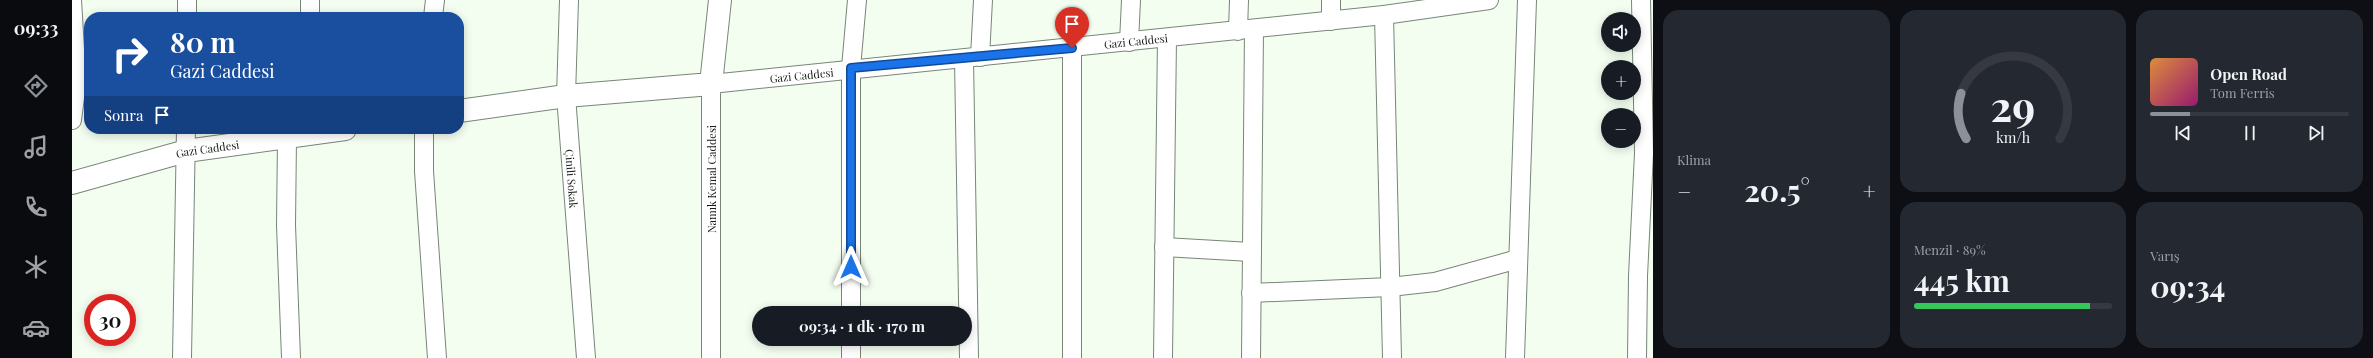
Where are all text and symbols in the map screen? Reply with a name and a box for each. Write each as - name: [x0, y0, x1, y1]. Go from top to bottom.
- pin: [1055, 7.0, 1089, 48]
- map controls: [1601, 12, 1641, 148]
- button: sound: [1601, 12, 1641, 52]
- icon: arrive: [1061, 13, 1083, 35]
- text: 09:33: [14, 16, 58, 40]
- text: 80 m: [170, 23, 236, 60]
- icon: right: [104, 28, 156, 80]
- street label: Gazi Caddesi: [1103, 30, 1168, 51]
- text: Gazi Caddesi: [170, 59, 275, 83]
- button: +: [1601, 60, 1641, 100]
- street label: Gazi Caddesi: [769, 64, 834, 85]
- text: Open Road: [2210, 64, 2287, 84]
- icon: directions: [22, 72, 50, 100]
- text: 29: [1991, 77, 2035, 132]
- text: Tom Ferris: [2210, 84, 2275, 101]
- icon: arrive: [151, 104, 173, 126]
- text: Sonra: [104, 105, 143, 125]
- button: −: [1601, 108, 1641, 148]
- icon: previous: [2172, 122, 2194, 144]
- icon: pause: [2239, 122, 2261, 144]
- icon: next: [2305, 122, 2327, 144]
- street label: Namık Kemal Caddesi: [704, 125, 719, 233]
- text: km/h: [1996, 128, 2031, 147]
- icon: music: [22, 133, 50, 161]
- street label: Gazi Caddesi: [174, 136, 240, 161]
- street label: Çinili Sokak: [563, 149, 582, 209]
- text: Klima: [1677, 151, 1711, 168]
- text: 20.5°: [1744, 170, 1810, 210]
- text: −: [1677, 176, 1691, 206]
- text: +: [1863, 176, 1876, 206]
- icon: phone: [22, 193, 50, 221]
- text: Menzil · 89%: [1914, 241, 1986, 258]
- position arrow: [830, 246, 872, 288]
- text: Varış: [2150, 247, 2180, 264]
- icon: climate: [22, 253, 50, 281]
- text: 445 km: [1914, 260, 2010, 300]
- text: 09:34: [2150, 266, 2225, 306]
- speed limit sign: 30: [84, 294, 136, 346]
- icon: car: [22, 314, 50, 342]
- text: 09:34 · 1 dk · 170 m: [799, 316, 925, 336]

